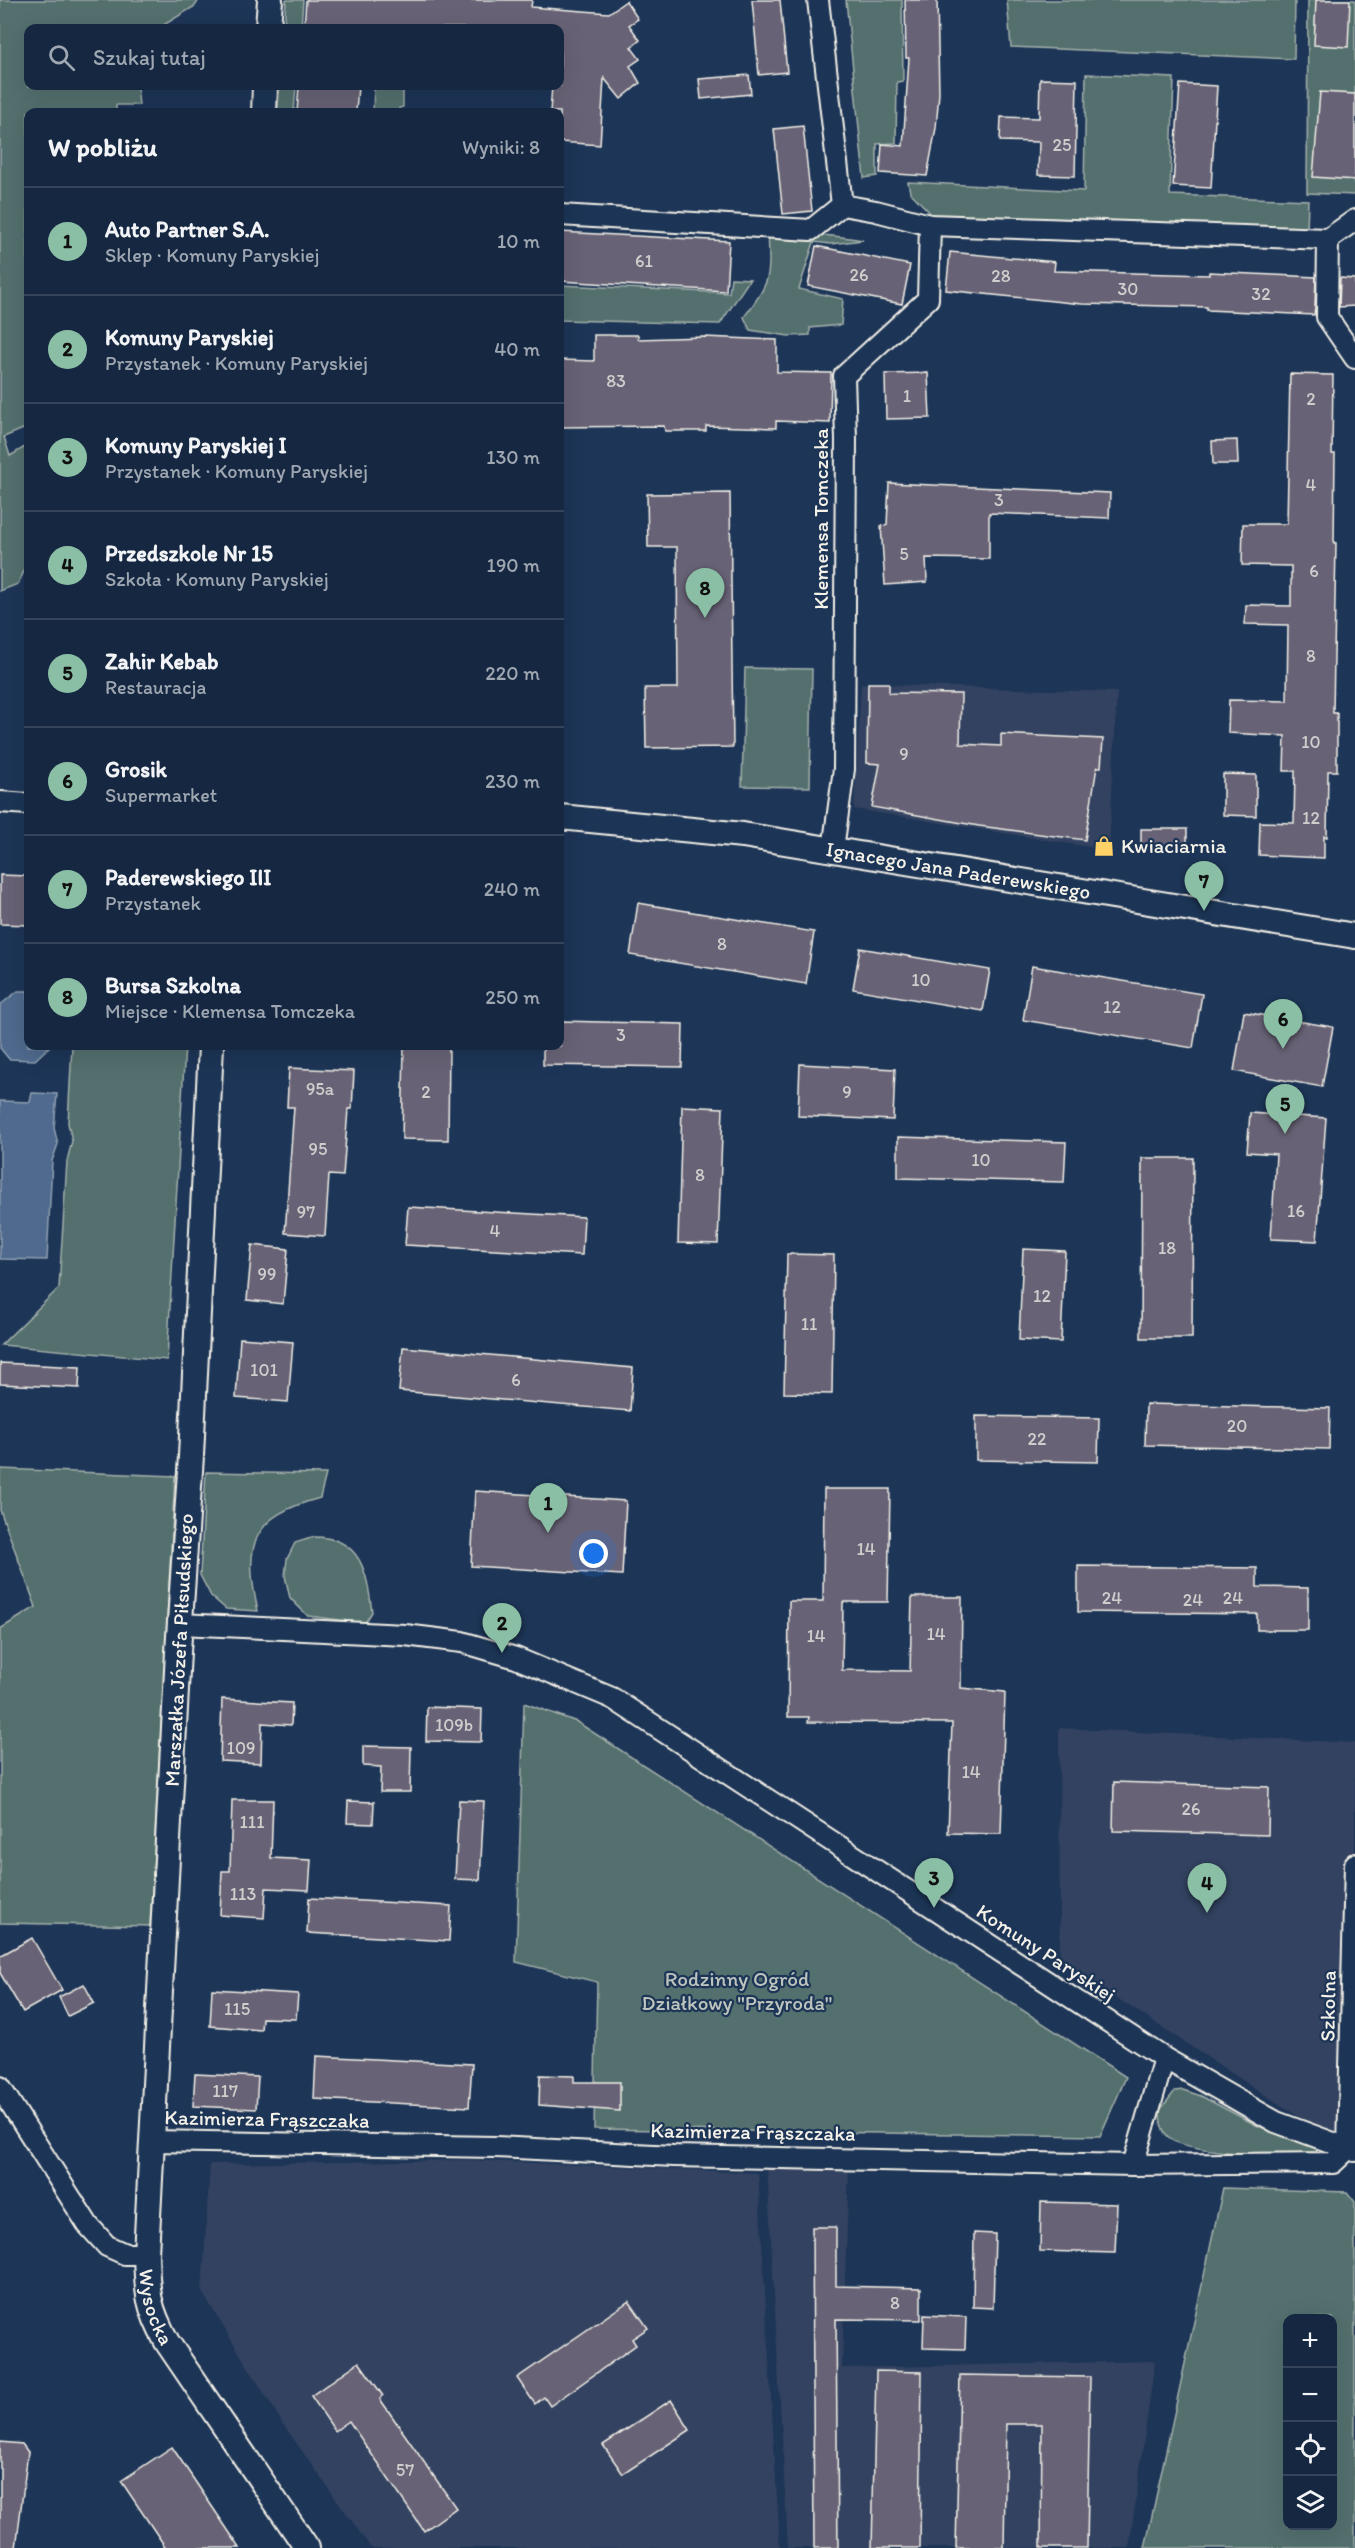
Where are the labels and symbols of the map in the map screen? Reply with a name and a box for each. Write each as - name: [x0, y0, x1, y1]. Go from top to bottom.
- house number: 25: [1053, 134, 1071, 156]
- house number: 61: [635, 250, 653, 272]
- house number: 26: [850, 264, 869, 286]
- house number: 28: [991, 265, 1011, 287]
- house number: 30: [1118, 278, 1138, 300]
- house number: 32: [1251, 283, 1271, 305]
- house number: 83: [606, 370, 626, 392]
- house number: 1: [903, 385, 911, 407]
- house number: 2: [1306, 388, 1316, 410]
- street label: Klemensa Tomczeka: [808, 428, 833, 610]
- house number: 4: [1306, 474, 1317, 496]
- house number: 3: [994, 489, 1004, 511]
- house number: 5: [899, 543, 909, 565]
- house number: 6: [1309, 560, 1319, 582]
- pin: 8: [686, 568, 724, 618]
- house number: 8: [1306, 645, 1316, 667]
- house number: 10: [1301, 731, 1321, 753]
- house number: 9: [899, 743, 909, 765]
- house number: 12: [1302, 807, 1320, 829]
- place label: Kwiaciarnia: [1121, 833, 1227, 858]
- shop icon: Kwiaciarnia: [1092, 834, 1116, 858]
- street label: Ignacego Jana Paderewskiego: [824, 836, 1092, 904]
- pin: 7: [1184, 862, 1224, 911]
- house number: 8: [717, 933, 727, 955]
- house number: 10: [911, 969, 931, 991]
- house number: 12: [1103, 996, 1121, 1018]
- pin: 6: [1264, 1000, 1302, 1049]
- house number: 3: [616, 1024, 626, 1046]
- house number: 95a: [306, 1078, 335, 1100]
- house number: 2: [421, 1081, 431, 1103]
- house number: 9: [842, 1081, 852, 1103]
- pin: 5: [1266, 1084, 1304, 1134]
- house number: 95: [309, 1138, 327, 1160]
- house number: 10: [971, 1149, 991, 1171]
- house number: 8: [695, 1164, 705, 1186]
- house number: 16: [1287, 1200, 1305, 1222]
- house number: 97: [297, 1201, 315, 1223]
- house number: 4: [490, 1220, 501, 1242]
- house number: 18: [1158, 1237, 1176, 1259]
- house number: 99: [258, 1263, 276, 1285]
- house number: 12: [1033, 1285, 1051, 1307]
- house number: 11: [801, 1313, 817, 1335]
- house number: 101: [250, 1359, 278, 1381]
- house number: 6: [511, 1369, 521, 1391]
- house number: 20: [1227, 1415, 1247, 1437]
- house number: 22: [1028, 1428, 1047, 1450]
- pin: 1: [528, 1484, 568, 1533]
- street label: Marszałka Józefa Piłsudskiego: [159, 1513, 198, 1787]
- house number: 14: [856, 1538, 876, 1560]
- your location: [579, 1539, 608, 1568]
- house number: 24: [1102, 1587, 1122, 1609]
- house number: 24: [1223, 1587, 1243, 1609]
- house number: 24: [1183, 1589, 1203, 1611]
- pin: 2: [482, 1604, 522, 1653]
- house number: 14: [926, 1623, 946, 1645]
- house number: 14: [806, 1625, 826, 1647]
- house number: 109b: [435, 1714, 473, 1736]
- house number: 109: [227, 1737, 255, 1759]
- house number: 14: [961, 1761, 981, 1783]
- house number: 26: [1182, 1798, 1201, 1820]
- house number: 111: [239, 1811, 265, 1833]
- pin: 3: [914, 1858, 954, 1908]
- pin: 4: [1188, 1864, 1226, 1913]
- house number: 113: [230, 1883, 256, 1905]
- street label: Komuny Paryskiej: [972, 1898, 1121, 2007]
- park label: Rodzinny Ogród Działkowy "Przyroda": [642, 1966, 832, 2015]
- street label: Szkolna: [1314, 1970, 1341, 2042]
- house number: 115: [224, 1998, 250, 2020]
- house number: 117: [212, 2080, 238, 2102]
- street label: Kazimierza Frąszczaka: [164, 2104, 370, 2133]
- street label: Kazimierza Frąszczaka: [650, 2117, 856, 2146]
- street label: Wysocka: [134, 2268, 179, 2349]
- house number: 8: [890, 2292, 900, 2314]
- house number: 57: [396, 2459, 414, 2481]

